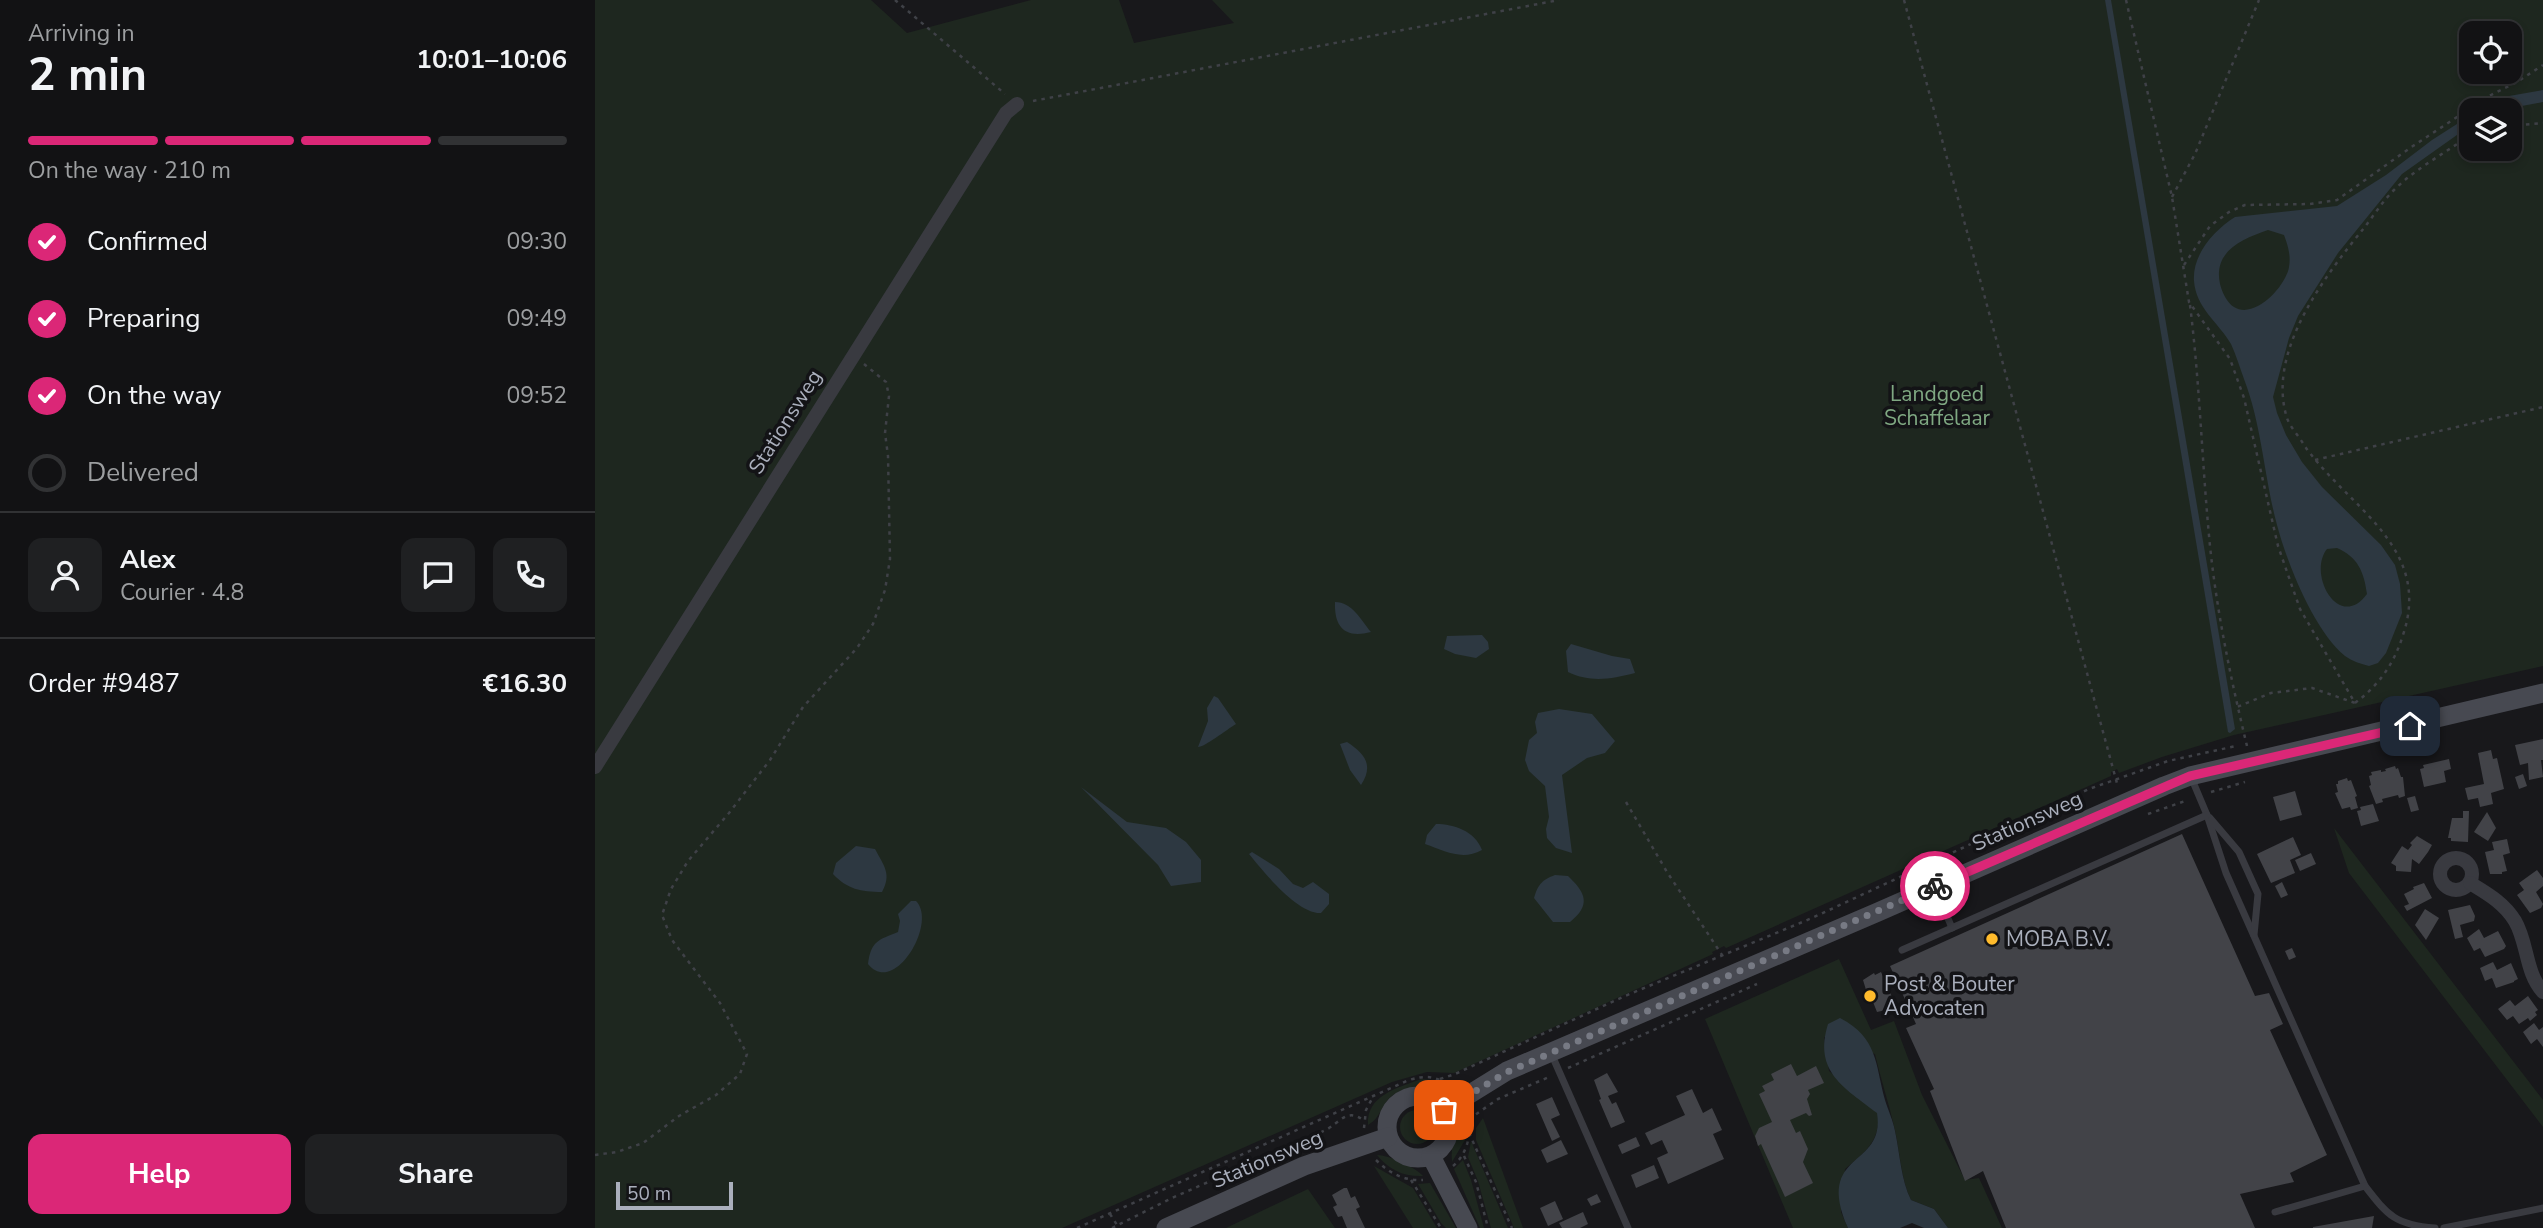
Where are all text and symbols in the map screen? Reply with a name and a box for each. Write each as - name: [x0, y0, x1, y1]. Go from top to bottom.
- text: Arriving in: [28, 18, 135, 49]
- map controls: [2459, 21, 2522, 161]
- button: locate: [2459, 21, 2522, 84]
- text: 10:01–10:06: [416, 42, 567, 77]
- text: 2 min: [28, 43, 147, 106]
- button: layers: [2459, 98, 2522, 161]
- text: On the way · 210 m: [28, 155, 231, 186]
- icon: check: [28, 223, 66, 261]
- text: Confirmed: [87, 224, 208, 259]
- text: 09:30: [507, 226, 567, 257]
- icon: check: [28, 300, 66, 338]
- text: Preparing: [87, 301, 200, 336]
- text: 09:49: [507, 303, 567, 334]
- street label: Stationsweg: [742, 365, 828, 479]
- icon: check: [28, 377, 66, 415]
- text: On the way: [87, 378, 221, 413]
- text: 09:52: [507, 380, 567, 411]
- park label: Landgoed Schaffelaar: [1884, 380, 1991, 432]
- text: Delivered: [87, 455, 199, 490]
- button: person: [28, 538, 102, 612]
- button: chat: [401, 538, 475, 612]
- button: phone: [493, 538, 567, 612]
- text: Alex: [120, 542, 176, 577]
- text: Courier · 4.8: [120, 577, 244, 608]
- text: Order #9487: [28, 666, 180, 701]
- text: €16.30: [483, 666, 567, 701]
- pin: [2380, 696, 2440, 756]
- icon: home: [2391, 707, 2429, 745]
- street label: Stationsweg: [1967, 784, 2087, 858]
- courier: [1900, 851, 1970, 921]
- icon: bike: [1916, 867, 1954, 905]
- place label: MOBA B.V.: [2006, 925, 2111, 953]
- marker: MOBA B.V.: [1984, 931, 2000, 947]
- place label: Post & Bouter Advocaten: [1884, 970, 2015, 1022]
- marker: Post & Bouter Advocaten: [1862, 988, 1878, 1004]
- pin: [1414, 1080, 1474, 1140]
- icon: bag: [1425, 1091, 1463, 1129]
- street label: Stationsweg: [1207, 1123, 1327, 1195]
- button: Help: [28, 1134, 291, 1214]
- button: Share: [305, 1134, 567, 1214]
- scale bar: [616, 1179, 733, 1211]
- text: 50 m: [627, 1181, 671, 1207]

